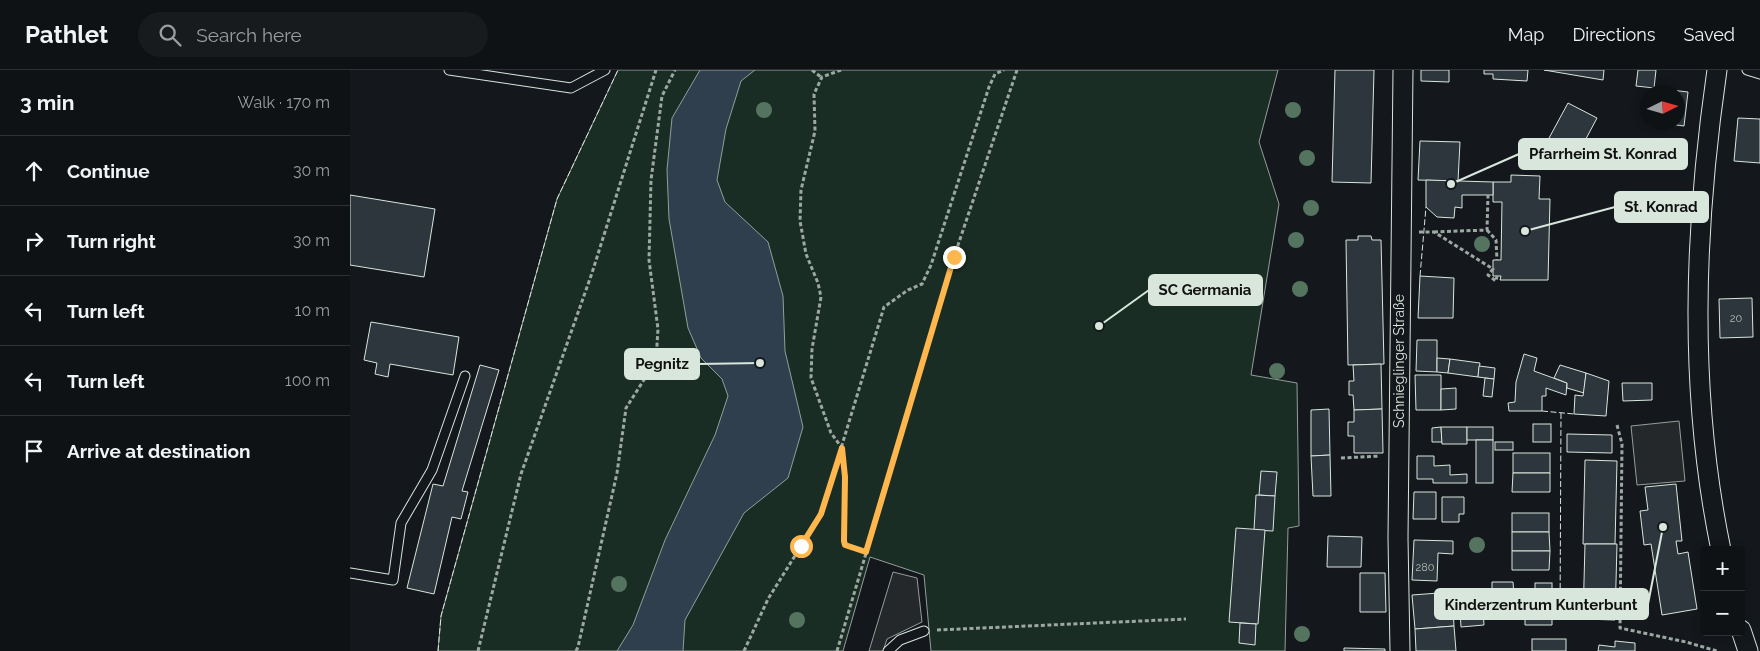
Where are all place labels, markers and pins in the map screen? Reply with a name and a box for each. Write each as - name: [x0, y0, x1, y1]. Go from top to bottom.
- callout: Pfarrheim St. Konrad: [1519, 139, 1687, 169]
- callout: St. Konrad: [1615, 192, 1708, 222]
- callout: SC Germania: [1149, 275, 1262, 305]
- callout: Pegnitz: [625, 349, 699, 379]
- callout: Kinderzentrum Kunterbunt: [1435, 589, 1648, 619]

